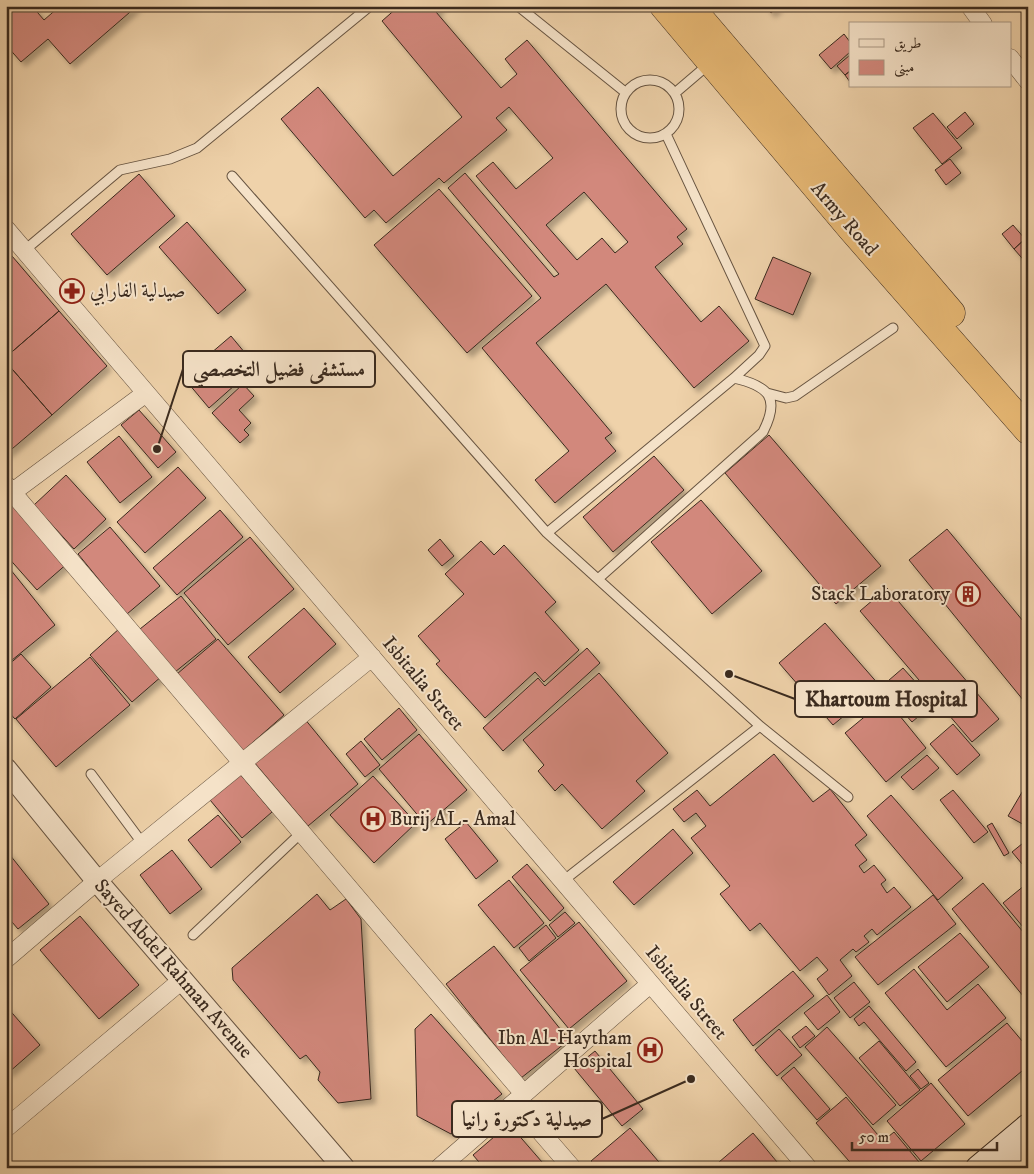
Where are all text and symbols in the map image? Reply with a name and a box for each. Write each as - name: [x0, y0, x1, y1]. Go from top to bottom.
- legend: [849, 22, 1012, 88]
- text: طريق: [894, 34, 921, 53]
- text: مبنى: [894, 58, 914, 78]
- street label: Army Road: [805, 177, 883, 261]
- pharmacy icon: صيدلية الفارابي: [59, 278, 85, 304]
- place label: صيدلية الفارابي: [90, 279, 186, 306]
- callout: مستشفى فضيل التخصصي: [183, 351, 375, 387]
- text: مستشفى فضيل التخصصي: [193, 357, 365, 389]
- building icon: Stack Laboratory: [955, 581, 981, 607]
- place label: Stack Laboratory: [811, 582, 951, 607]
- street label: Isbitalia Street: [376, 632, 470, 736]
- callout: Khartoum Hospital: [795, 681, 977, 717]
- text: Khartoum Hospital: [805, 687, 968, 713]
- hospital icon: Burij AL- Amal: [360, 806, 386, 832]
- place label: Burij AL- Amal: [390, 807, 516, 832]
- street label: Sayed Abdel Rahman Avenue: [88, 874, 258, 1064]
- street label: Isbitalia Street: [639, 941, 733, 1045]
- place label: Ibn Al-Haytham Hospital: [498, 1026, 632, 1074]
- hospital icon: Ibn Al-Haytham Hospital: [637, 1037, 663, 1063]
- callout: صيدلية دكتورة رانيا: [452, 1101, 602, 1137]
- text: صيدلية دكتورة رانيا: [462, 1107, 592, 1133]
- scale bar: [852, 1119, 996, 1151]
- text: 50 m: [859, 1128, 889, 1147]

